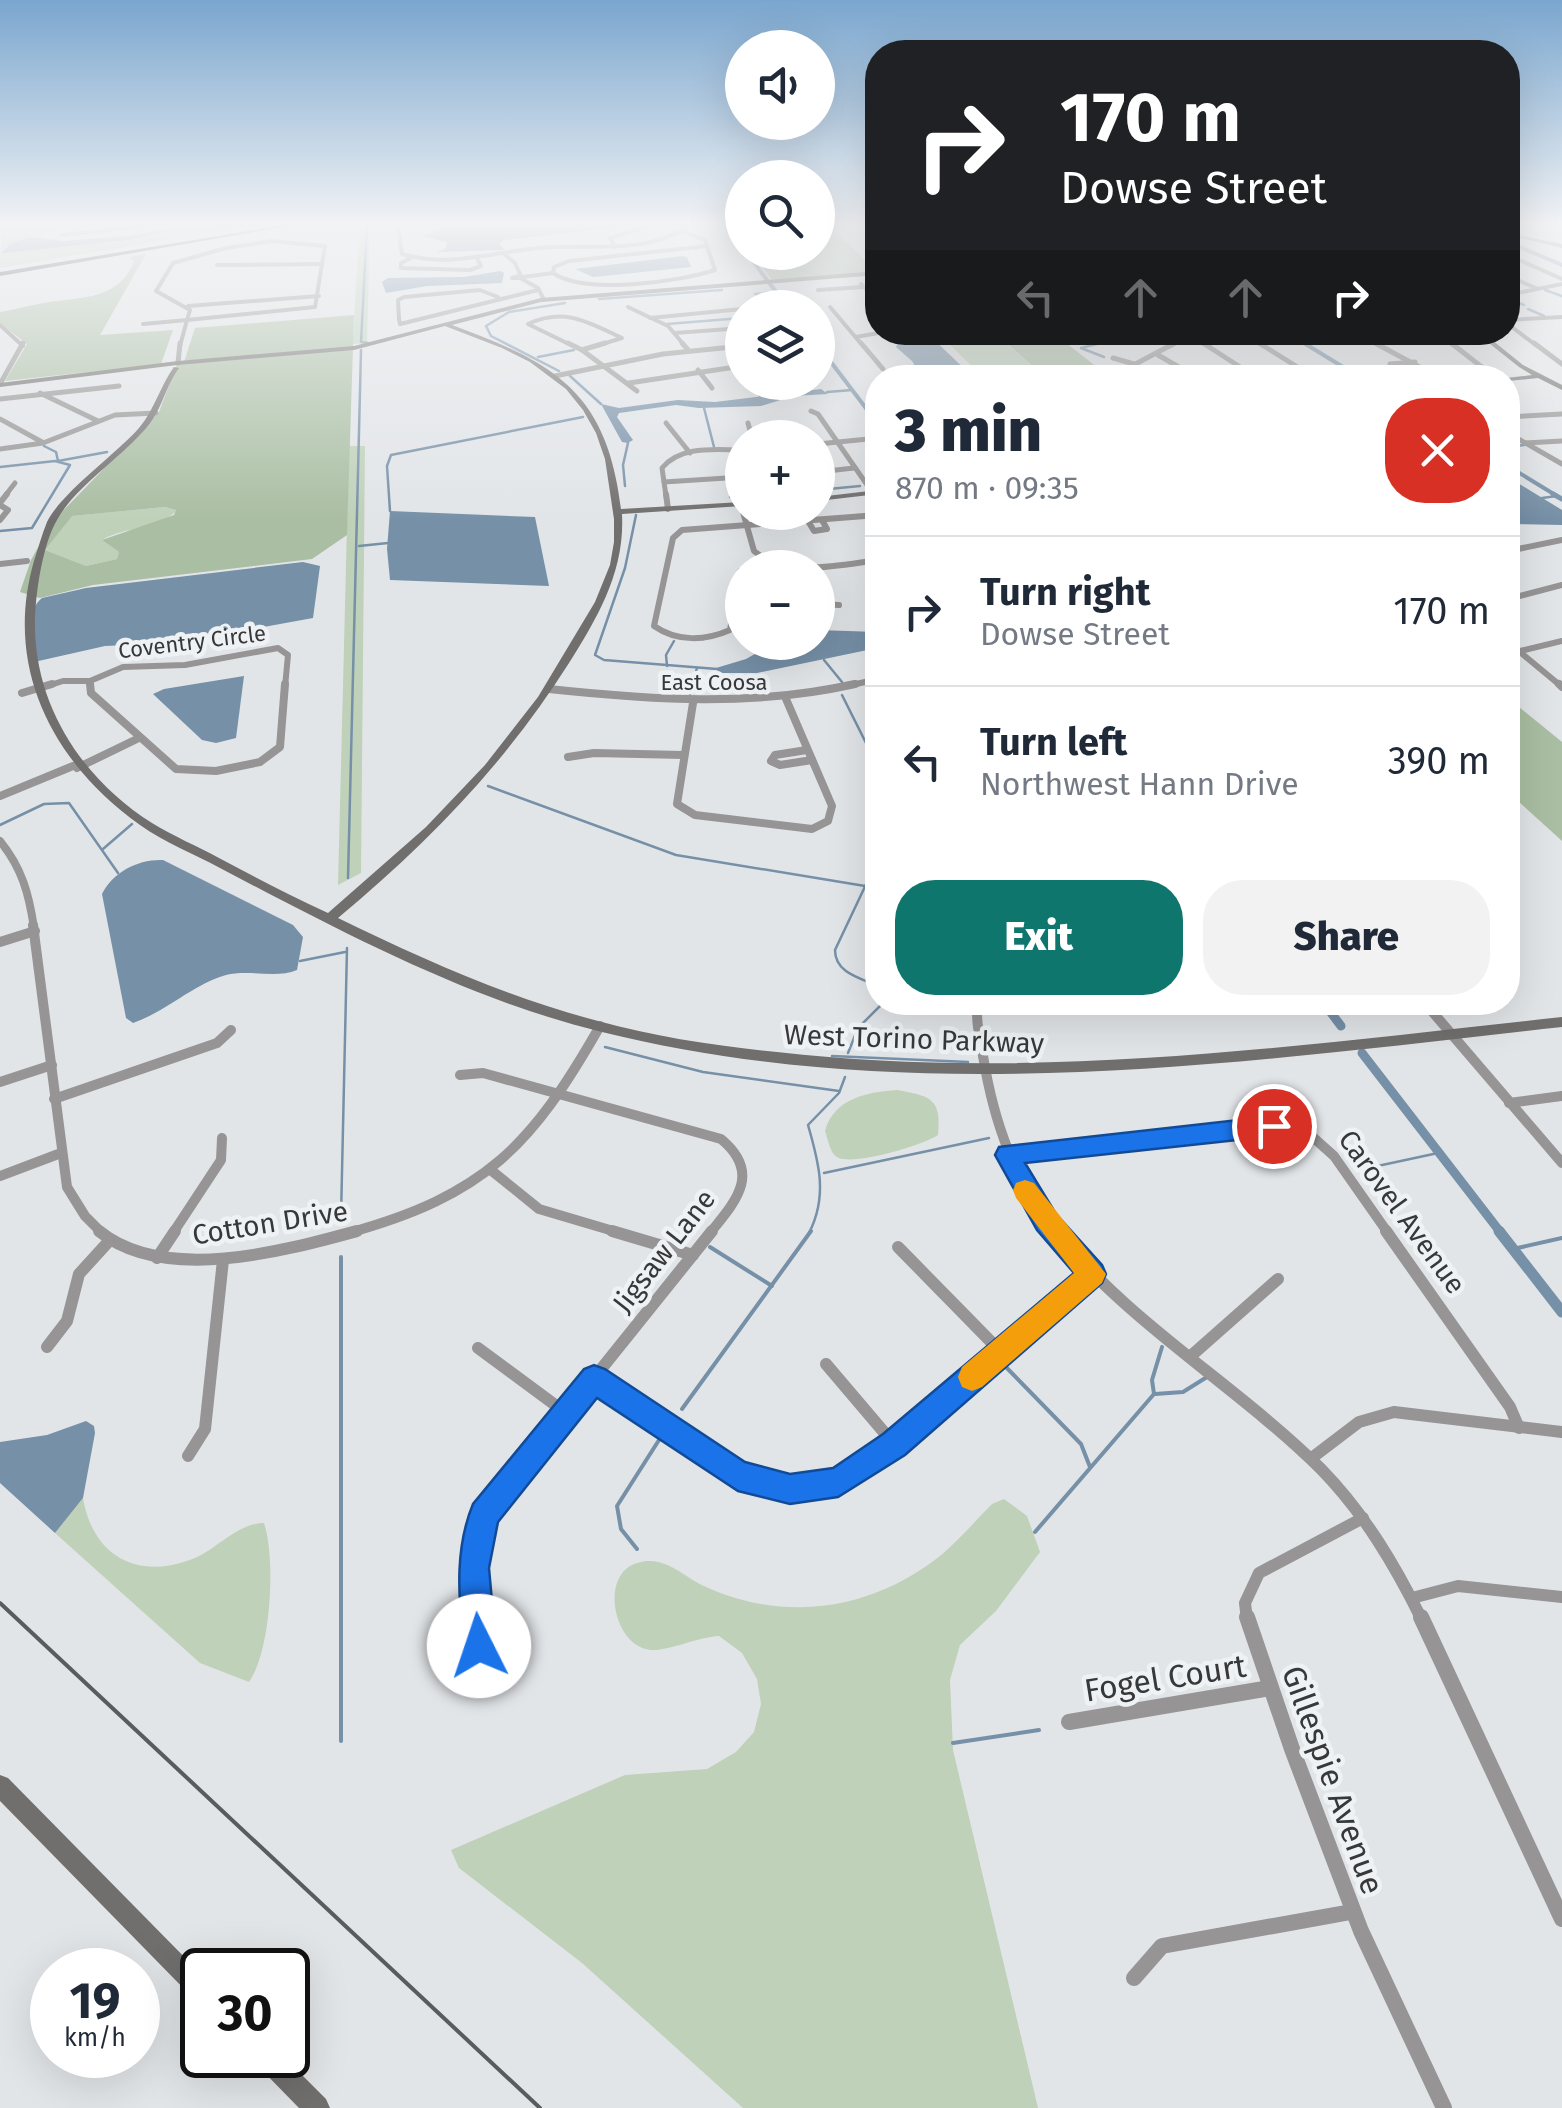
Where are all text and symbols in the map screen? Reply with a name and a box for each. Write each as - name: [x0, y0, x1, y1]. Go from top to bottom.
- map controls: [725, 30, 835, 660]
- button: sound: [725, 30, 835, 140]
- text: 170 m: [1060, 76, 1241, 160]
- icon: right: [895, 80, 1025, 210]
- button: search: [725, 160, 835, 270]
- text: Dowse Street: [1060, 161, 1327, 215]
- icon: left: [1008, 270, 1063, 325]
- icon: ahead: [1113, 270, 1168, 325]
- icon: ahead: [1218, 270, 1273, 325]
- icon: right: [1323, 270, 1378, 325]
- button: layers: [725, 290, 835, 400]
- text: 3 min: [895, 395, 1042, 467]
- button: close: [1385, 398, 1490, 503]
- button: +: [725, 420, 835, 530]
- text: 870 m · 09:35: [895, 469, 1079, 507]
- button: −: [725, 550, 835, 660]
- text: Turn right: [980, 569, 1150, 615]
- icon: right: [895, 584, 950, 639]
- text: 170 m: [1393, 588, 1490, 634]
- text: Dowse Street: [980, 615, 1170, 653]
- street label: Coventry Circle: [117, 620, 267, 664]
- street label: East Coosa: [661, 669, 767, 696]
- text: Turn left: [980, 719, 1127, 765]
- icon: left: [895, 734, 950, 789]
- text: 390 m: [1388, 738, 1490, 784]
- text: Northwest Hann Drive: [980, 765, 1299, 803]
- button: Exit: [895, 880, 1183, 995]
- button: Share: [1203, 880, 1490, 995]
- street label: West Torino Parkway: [783, 1018, 1045, 1060]
- pin: [1232, 1084, 1317, 1169]
- icon: arrive: [1247, 1099, 1302, 1154]
- street label: Carovel Avenue: [1332, 1124, 1472, 1300]
- street label: Jigsaw Lane: [606, 1183, 722, 1319]
- street label: Cotton Drive: [190, 1194, 350, 1252]
- position arrow: [427, 1594, 531, 1698]
- street label: Fogel Court: [1081, 1646, 1249, 1710]
- street label: Gillespie Avenue: [1274, 1661, 1392, 1899]
- speed limit sign: 30: [180, 1948, 310, 2078]
- text: 19: [69, 1971, 121, 2031]
- text: km/h: [64, 2023, 126, 2053]

